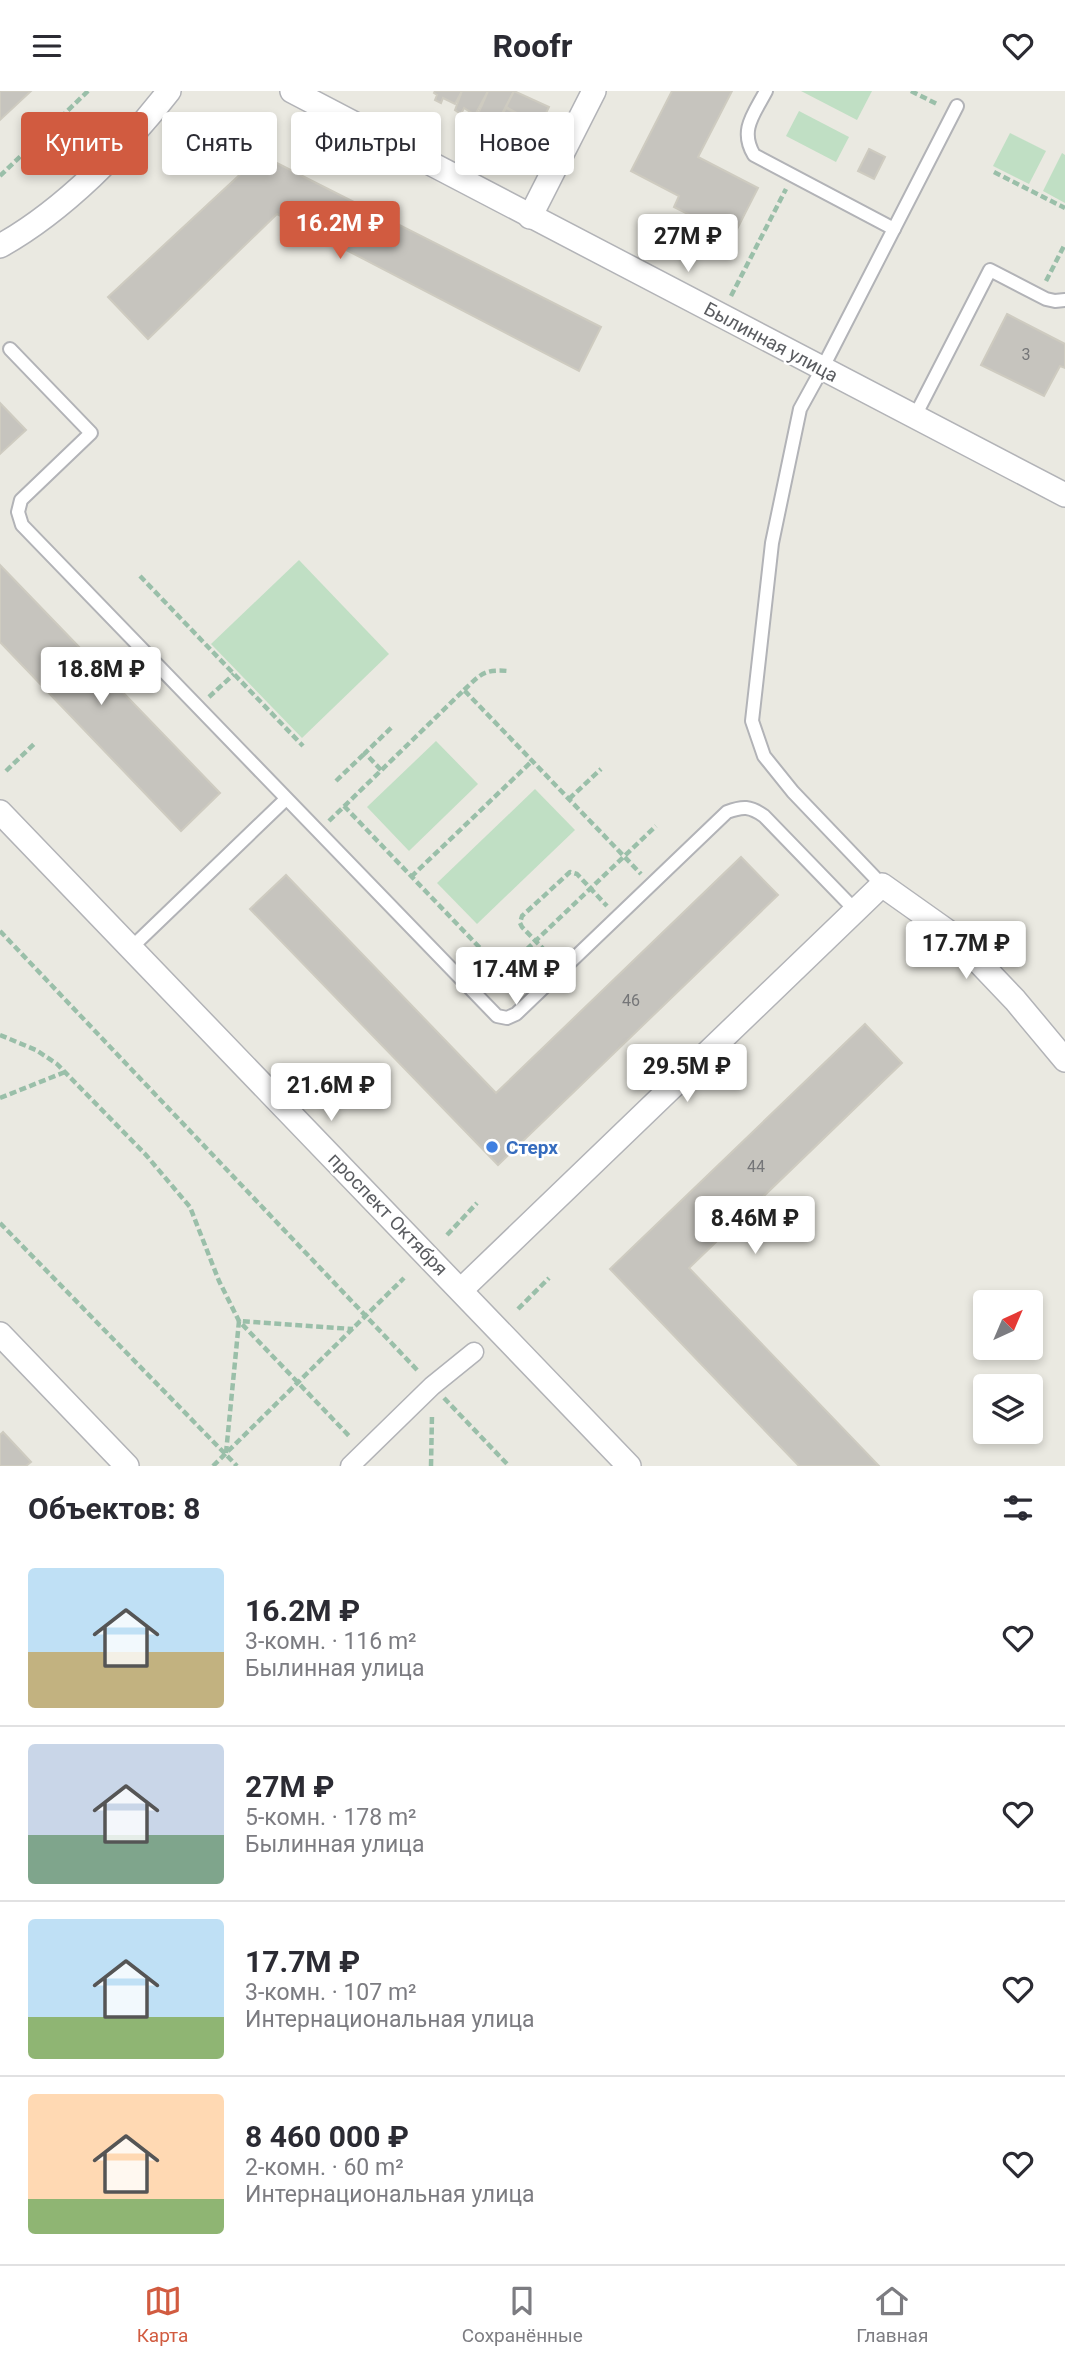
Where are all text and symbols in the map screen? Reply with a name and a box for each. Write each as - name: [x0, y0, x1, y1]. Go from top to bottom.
- icon: menu: [28, 27, 66, 65]
- text: Roofr: [493, 27, 572, 65]
- icon: heart: [999, 27, 1037, 65]
- chip: Купить: [21, 112, 148, 175]
- chip: Снять: [162, 112, 277, 175]
- chip: Фильтры: [291, 112, 441, 175]
- chip: Новое: [455, 112, 574, 175]
- pin: 16.2M ₽: [275, 201, 405, 261]
- text: 16.2M ₽: [296, 210, 384, 237]
- pin: 27M ₽: [639, 215, 737, 274]
- text: 27M ₽: [654, 223, 722, 250]
- street label: Былинная улица: [700, 297, 842, 387]
- house number: 3: [1022, 345, 1031, 364]
- pin: 18.8M ₽: [36, 647, 166, 707]
- text: 18.8M ₽: [57, 656, 145, 683]
- pin: 17.7M ₽: [901, 921, 1031, 981]
- text: 17.7M ₽: [922, 930, 1010, 957]
- pin: 17.4M ₽: [451, 947, 581, 1007]
- text: 17.4M ₽: [472, 956, 560, 983]
- house number: 46: [622, 991, 640, 1010]
- pin: 29.5M ₽: [622, 1045, 752, 1104]
- text: 29.5M ₽: [643, 1053, 731, 1080]
- pin: 21.6M ₽: [266, 1063, 396, 1123]
- text: 21.6M ₽: [287, 1072, 375, 1099]
- place label: Стерх: [506, 1136, 558, 1159]
- marker: Стерх: [484, 1139, 500, 1155]
- street label: проспект Октября: [323, 1148, 453, 1280]
- house number: 44: [747, 1157, 765, 1176]
- pin: 8.46M ₽: [690, 1197, 820, 1256]
- text: 8.46M ₽: [711, 1205, 799, 1232]
- north arrow: [973, 1290, 1043, 1360]
- map controls: [973, 1290, 1043, 1444]
- button: layers: [973, 1374, 1043, 1444]
- icon: filters: [999, 1489, 1037, 1527]
- text: Объектов: 8: [28, 1491, 200, 1526]
- text: 16.2M ₽: [245, 1593, 360, 1628]
- icon: home: [84, 1596, 168, 1680]
- icon: heart: [999, 1619, 1037, 1657]
- text: 3-комн. · 116 m²: [245, 1628, 417, 1655]
- text: Былинная улица: [245, 1655, 424, 1682]
- text: 27M ₽: [245, 1769, 334, 1804]
- icon: home: [84, 1772, 168, 1856]
- icon: heart: [999, 1795, 1037, 1833]
- text: 5-комн. · 178 m²: [245, 1804, 417, 1831]
- text: Былинная улица: [245, 1831, 424, 1858]
- text: 17.7M ₽: [245, 1944, 360, 1979]
- icon: home: [84, 1947, 168, 2031]
- icon: heart: [999, 1970, 1037, 2008]
- text: 3-комн. · 107 m²: [245, 1979, 417, 2006]
- text: Интернациональная улица: [245, 2006, 535, 2033]
- text: 8 460 000 ₽: [245, 2119, 409, 2154]
- icon: home: [84, 2122, 168, 2206]
- icon: heart: [999, 2145, 1037, 2183]
- text: 2-комн. · 60 m²: [245, 2154, 404, 2181]
- text: Интернациональная улица: [245, 2181, 535, 2208]
- tab: Карта: [137, 2282, 188, 2347]
- tab: Сохранённые: [462, 2282, 583, 2347]
- tab: Главная: [856, 2282, 928, 2347]

